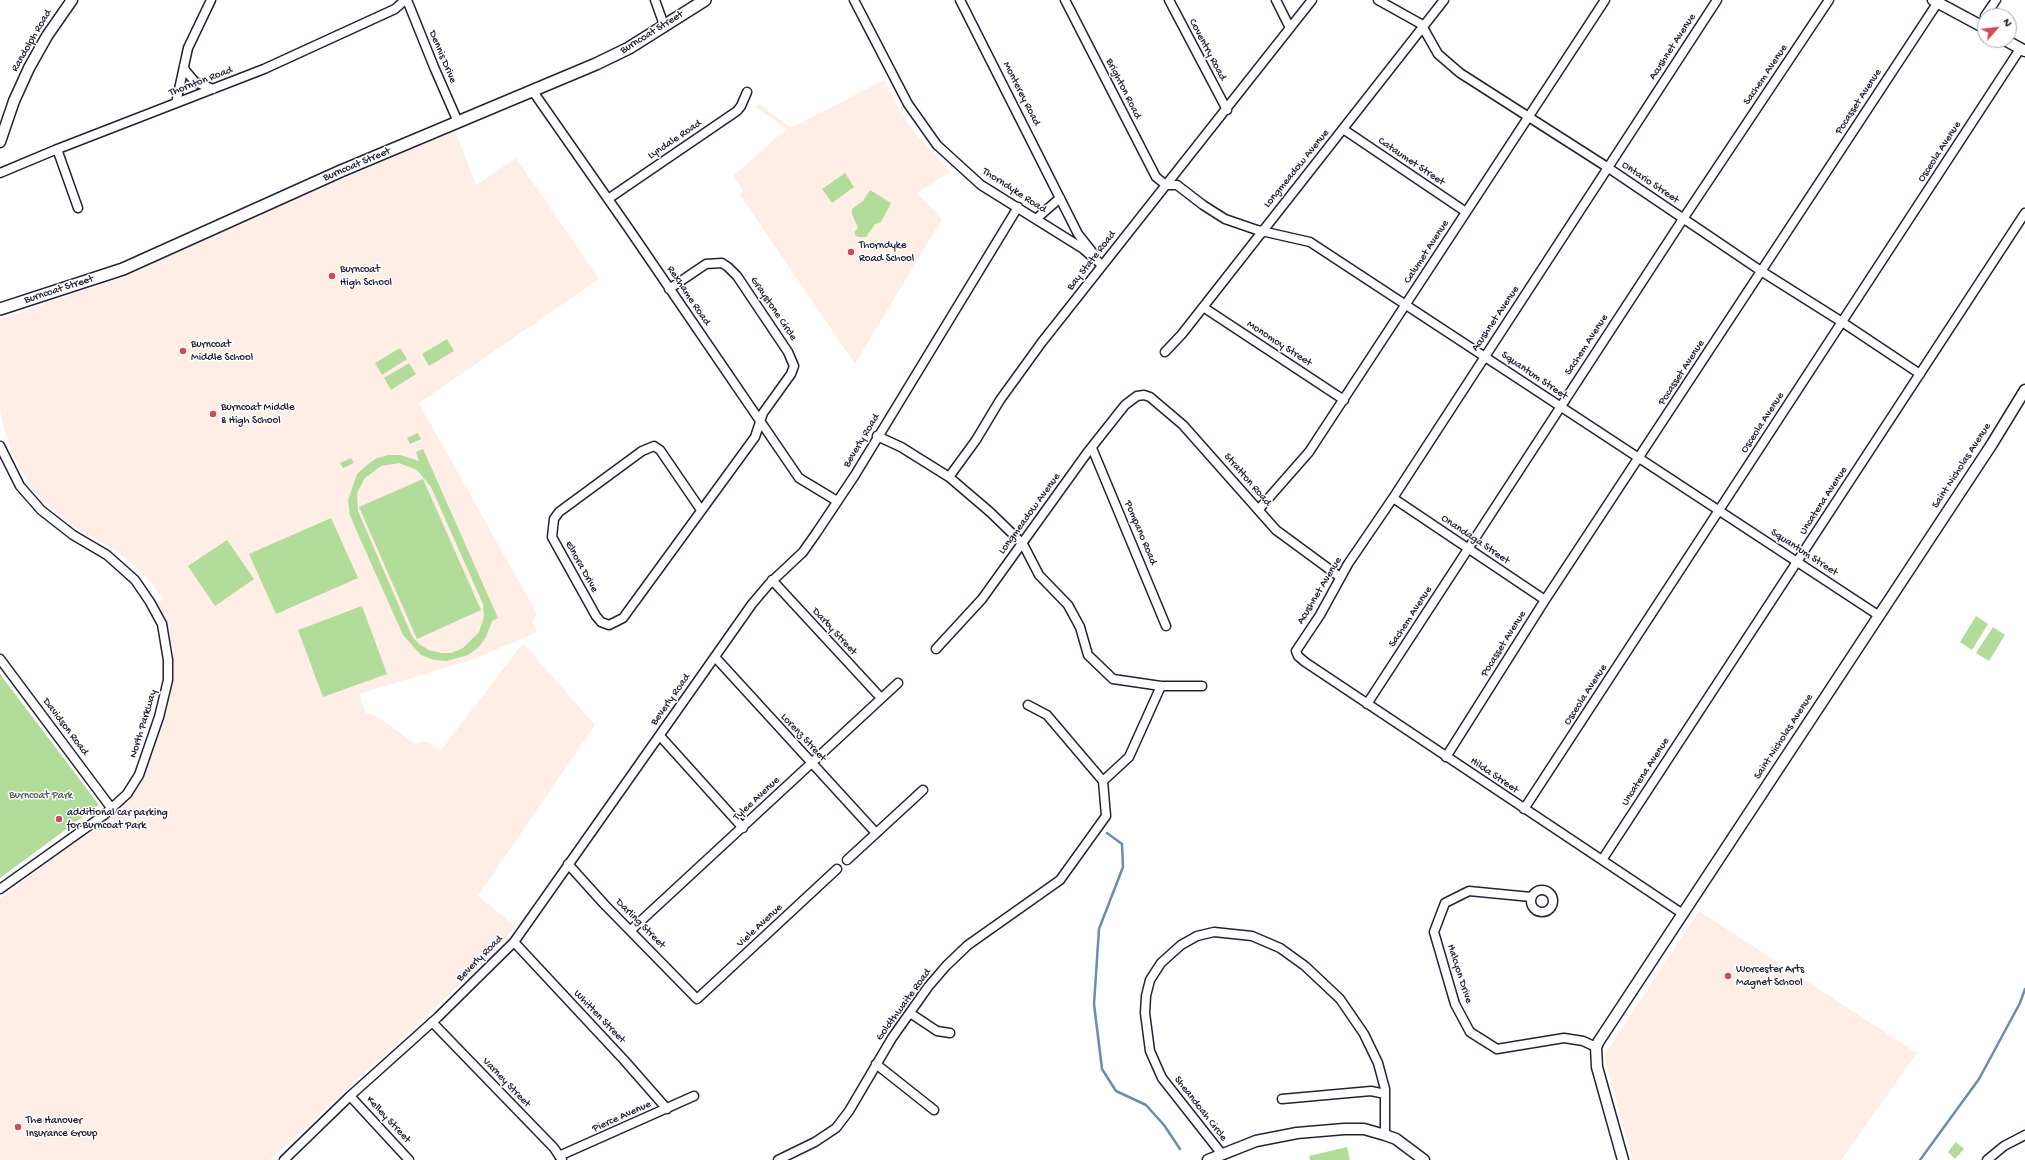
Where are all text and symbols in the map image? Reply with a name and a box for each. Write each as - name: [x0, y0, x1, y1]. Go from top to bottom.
- street label: Randolph Road: [9, 8, 55, 74]
- street label: Burncoat Street: [618, 8, 686, 58]
- north arrow: [1977, 8, 2017, 48]
- street label: Acushnet Avenue: [1647, 11, 1699, 83]
- street label: Coventry Road: [1185, 17, 1229, 83]
- text: N: [2000, 17, 2014, 29]
- street label: Dennis Drive: [425, 29, 459, 85]
- street label: Sachem Avenue: [1741, 42, 1791, 108]
- street label: Brighton Road: [1102, 57, 1144, 121]
- street label: Monterey Road: [999, 60, 1043, 128]
- street label: Thornton Road: [167, 64, 235, 100]
- street label: Pocasset Avenue: [1833, 67, 1885, 137]
- street label: Lyndale Road: [646, 117, 704, 163]
- street label: Osceola Avenue: [1915, 119, 1965, 185]
- street label: Longmeadow Avenue: [1261, 127, 1333, 211]
- street label: Cataumet Street: [1375, 135, 1447, 189]
- street label: Burncoat Street: [321, 145, 393, 185]
- street label: Ontario Street: [1619, 159, 1681, 207]
- street label: Thorndyke Road: [979, 165, 1049, 217]
- street label: Calumet Avenue: [1401, 218, 1453, 286]
- street label: Bay State Road: [1065, 228, 1119, 294]
- place label: Thorndyke Road School: [859, 239, 914, 265]
- marker: Thorndyke Road School: [846, 247, 856, 257]
- place label: Burncoat High School: [340, 263, 392, 289]
- street label: Rexhame Road: [663, 264, 713, 328]
- marker: Burncoat High School: [327, 271, 337, 281]
- street label: Burncoat Street: [23, 273, 95, 307]
- street label: Graystone Circle: [747, 275, 799, 343]
- street label: Acushnet Avenue: [1469, 284, 1523, 354]
- street label: Sachem Avenue: [1562, 312, 1612, 378]
- street label: Monomoy Street: [1244, 318, 1314, 370]
- place label: Burncoat Middle School: [191, 338, 253, 364]
- street label: Pocasset Avenue: [1656, 338, 1708, 408]
- marker: Burncoat Middle School: [178, 346, 188, 356]
- street label: Squantum Street: [1498, 349, 1570, 403]
- street label: Osceola Avenue: [1738, 390, 1788, 456]
- place label: Burncoat Middle & High School: [221, 401, 295, 427]
- marker: Burncoat Middle & High School: [208, 409, 218, 419]
- street label: Beverly Road: [841, 412, 883, 470]
- street label: Saint Nicholas Avenue: [1929, 421, 1995, 511]
- street label: Stratton Road: [1220, 451, 1274, 509]
- street label: Uncatena Avenue: [1797, 464, 1851, 538]
- street label: Longmeadow Avenue: [996, 471, 1064, 557]
- street label: Pompano Road: [1121, 499, 1159, 567]
- street label: Onandaga Street: [1438, 512, 1512, 568]
- street label: Squantum Street: [1768, 526, 1840, 580]
- street label: Elnora Drive: [561, 539, 601, 595]
- street label: Acushnet Avenue: [1295, 555, 1345, 627]
- street label: Sachem Avenue: [1386, 584, 1436, 650]
- street label: Darby Street: [809, 605, 859, 659]
- street label: Pocasset Avenue: [1478, 608, 1530, 680]
- street label: Osceola Avenue: [1561, 662, 1611, 728]
- street label: Beverly Road: [648, 672, 694, 728]
- street label: North Parkway: [127, 688, 161, 760]
- street label: Saint Nicholas Avenue: [1751, 692, 1817, 782]
- street label: Davidson Road: [39, 696, 91, 758]
- street label: Lorenz Street: [777, 711, 829, 765]
- street label: Uncatena Avenue: [1619, 735, 1673, 809]
- street label: Hilda Street: [1467, 755, 1521, 797]
- street label: Tylee Avenue: [731, 774, 783, 824]
- park label: Burncoat Park: [9, 789, 73, 803]
- place label: additional car parking for Burncoat Park: [67, 806, 168, 832]
- marker: additional car parking for Burncoat Park: [54, 814, 64, 824]
- street label: Darling Street: [612, 896, 668, 952]
- street label: Viele Avenue: [734, 901, 786, 951]
- street label: Beverly Road: [454, 933, 506, 985]
- street label: Halcyon Drive: [1443, 943, 1475, 1005]
- place label: Worcester Arts Magnet School: [1736, 963, 1804, 989]
- street label: Goldthwaite Road: [873, 966, 935, 1044]
- marker: Worcester Arts Magnet School: [1723, 971, 1733, 981]
- street label: Whitten Street: [570, 987, 628, 1047]
- street label: Varney Street: [479, 1055, 533, 1111]
- street label: Sheandoah Circle: [1171, 1074, 1229, 1144]
- street label: Kelley Street: [363, 1094, 413, 1146]
- street label: Pierce Avenue: [590, 1098, 654, 1136]
- place label: The Hanover Insurance Group: [26, 1114, 97, 1140]
- marker: The Hanover Insurance Group: [13, 1122, 23, 1132]

